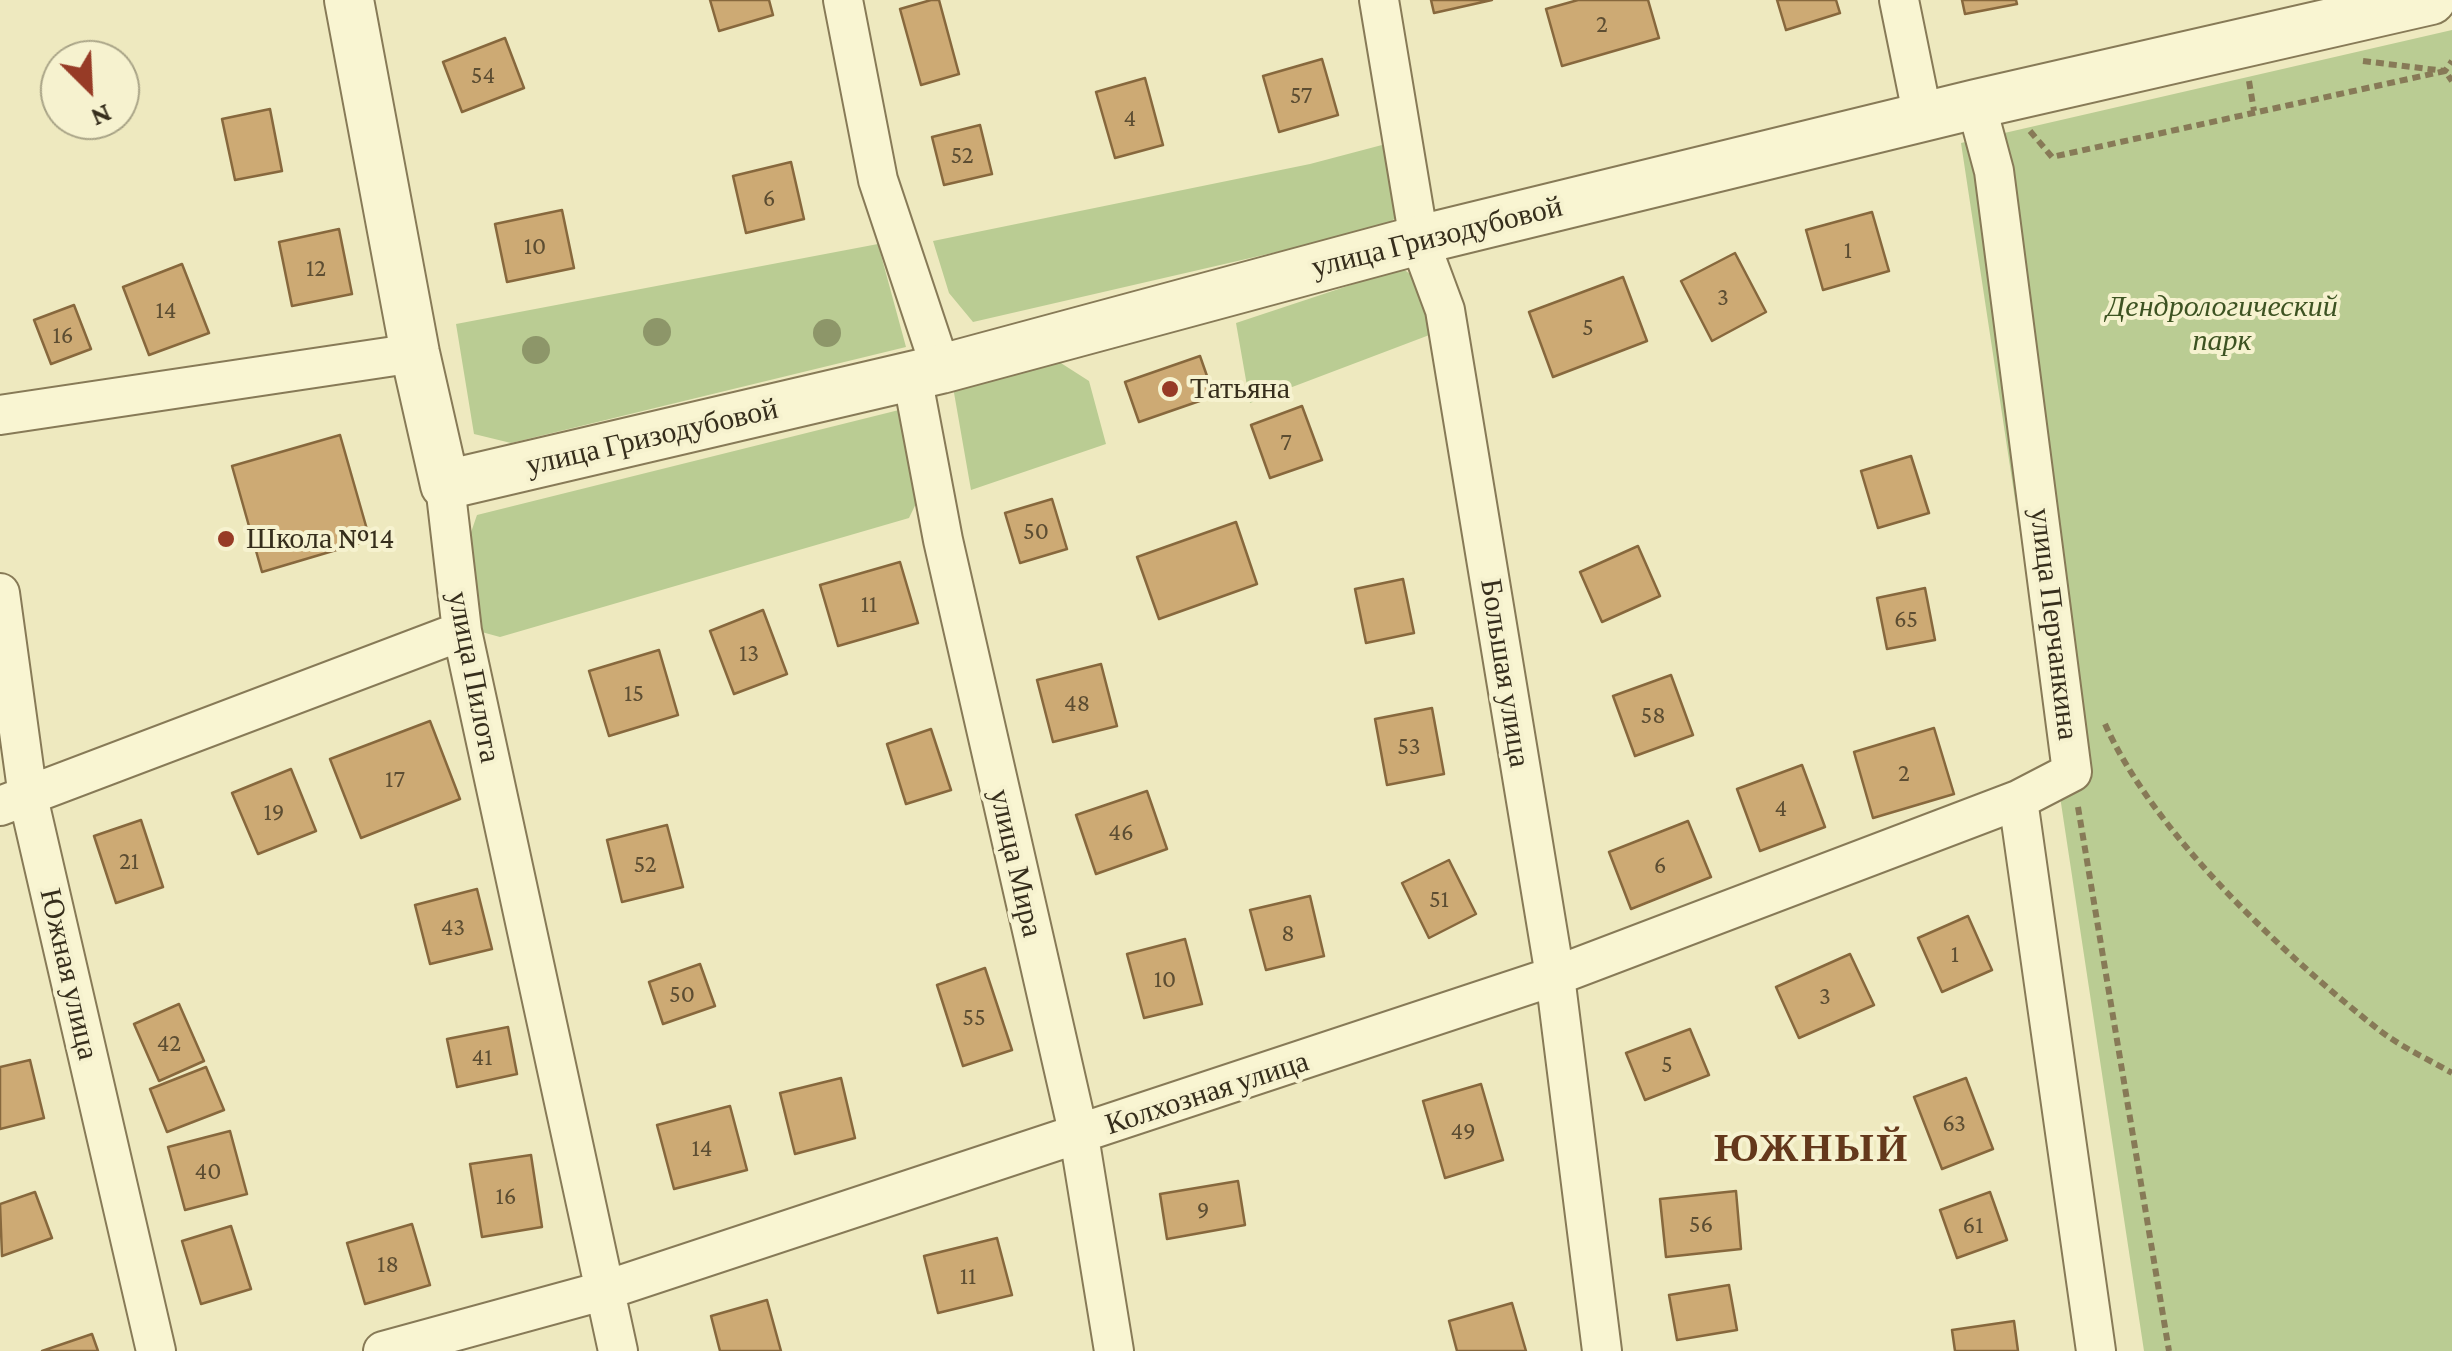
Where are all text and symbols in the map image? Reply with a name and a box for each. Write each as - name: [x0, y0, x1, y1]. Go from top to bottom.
- house number: 2: [1596, 9, 1608, 39]
- north arrow: [40, 40, 140, 140]
- house number: 54: [471, 60, 495, 90]
- house number: 57: [1290, 80, 1312, 110]
- text: N: [87, 98, 117, 134]
- house number: 4: [1124, 103, 1136, 133]
- house number: 52: [950, 140, 974, 170]
- house number: 6: [763, 183, 775, 213]
- street label: улица Гризодубовой: [1308, 188, 1566, 286]
- house number: 10: [524, 231, 546, 261]
- house number: 1: [1844, 235, 1852, 265]
- house number: 12: [306, 253, 326, 283]
- house number: 3: [1717, 282, 1729, 312]
- park label: Дендрологический парк: [2106, 289, 2338, 360]
- house number: 14: [155, 295, 177, 325]
- house number: 5: [1582, 312, 1594, 342]
- house number: 16: [53, 320, 73, 350]
- place label: Татьяна: [1190, 371, 1290, 407]
- marker: Татьяна: [1159, 378, 1181, 400]
- street label: улица Гризодубовой: [523, 391, 781, 483]
- house number: 7: [1280, 427, 1292, 457]
- street label: улица Перчанкина: [2022, 506, 2086, 742]
- house number: 50: [1023, 516, 1049, 546]
- place label: Школа №14: [246, 521, 395, 557]
- marker: Школа №14: [215, 528, 237, 550]
- street label: Большая улица: [1472, 576, 1538, 770]
- street label: улица Пилота: [440, 588, 508, 766]
- house number: 11: [861, 589, 877, 619]
- house number: 65: [1894, 604, 1918, 634]
- house number: 13: [739, 638, 759, 668]
- house number: 15: [624, 678, 644, 708]
- house number: 48: [1064, 688, 1090, 718]
- house number: 58: [1640, 700, 1666, 730]
- house number: 53: [1397, 731, 1421, 761]
- house number: 2: [1898, 758, 1910, 788]
- house number: 17: [385, 764, 405, 794]
- street label: улица Мира: [982, 786, 1050, 940]
- house number: 4: [1775, 793, 1787, 823]
- house number: 19: [264, 797, 284, 827]
- house number: 46: [1108, 817, 1134, 847]
- house number: 21: [119, 846, 139, 876]
- house number: 52: [633, 849, 657, 879]
- house number: 6: [1654, 850, 1666, 880]
- house number: 51: [1429, 884, 1449, 914]
- street label: Южная улица: [32, 885, 106, 1063]
- house number: 43: [441, 912, 465, 942]
- house number: 8: [1281, 918, 1295, 948]
- house number: 1: [1951, 939, 1959, 969]
- house number: 10: [1154, 964, 1176, 994]
- house number: 50: [669, 979, 695, 1009]
- house number: 3: [1819, 981, 1831, 1011]
- house number: 55: [962, 1002, 986, 1032]
- house number: 42: [157, 1028, 181, 1058]
- house number: 41: [471, 1042, 493, 1072]
- street label: Колхозная улица: [1101, 1043, 1313, 1143]
- house number: 5: [1661, 1049, 1673, 1079]
- house number: 63: [1942, 1108, 1966, 1138]
- house number: 49: [1450, 1116, 1476, 1146]
- district label: ЮЖНЫЙ: [1714, 1125, 1910, 1173]
- house number: 14: [691, 1133, 713, 1163]
- house number: 40: [195, 1156, 221, 1186]
- house number: 16: [496, 1181, 516, 1211]
- house number: 9: [1197, 1195, 1209, 1225]
- house number: 56: [1689, 1209, 1713, 1239]
- house number: 61: [1963, 1210, 1983, 1240]
- house number: 18: [377, 1249, 399, 1279]
- house number: 11: [960, 1261, 976, 1291]

